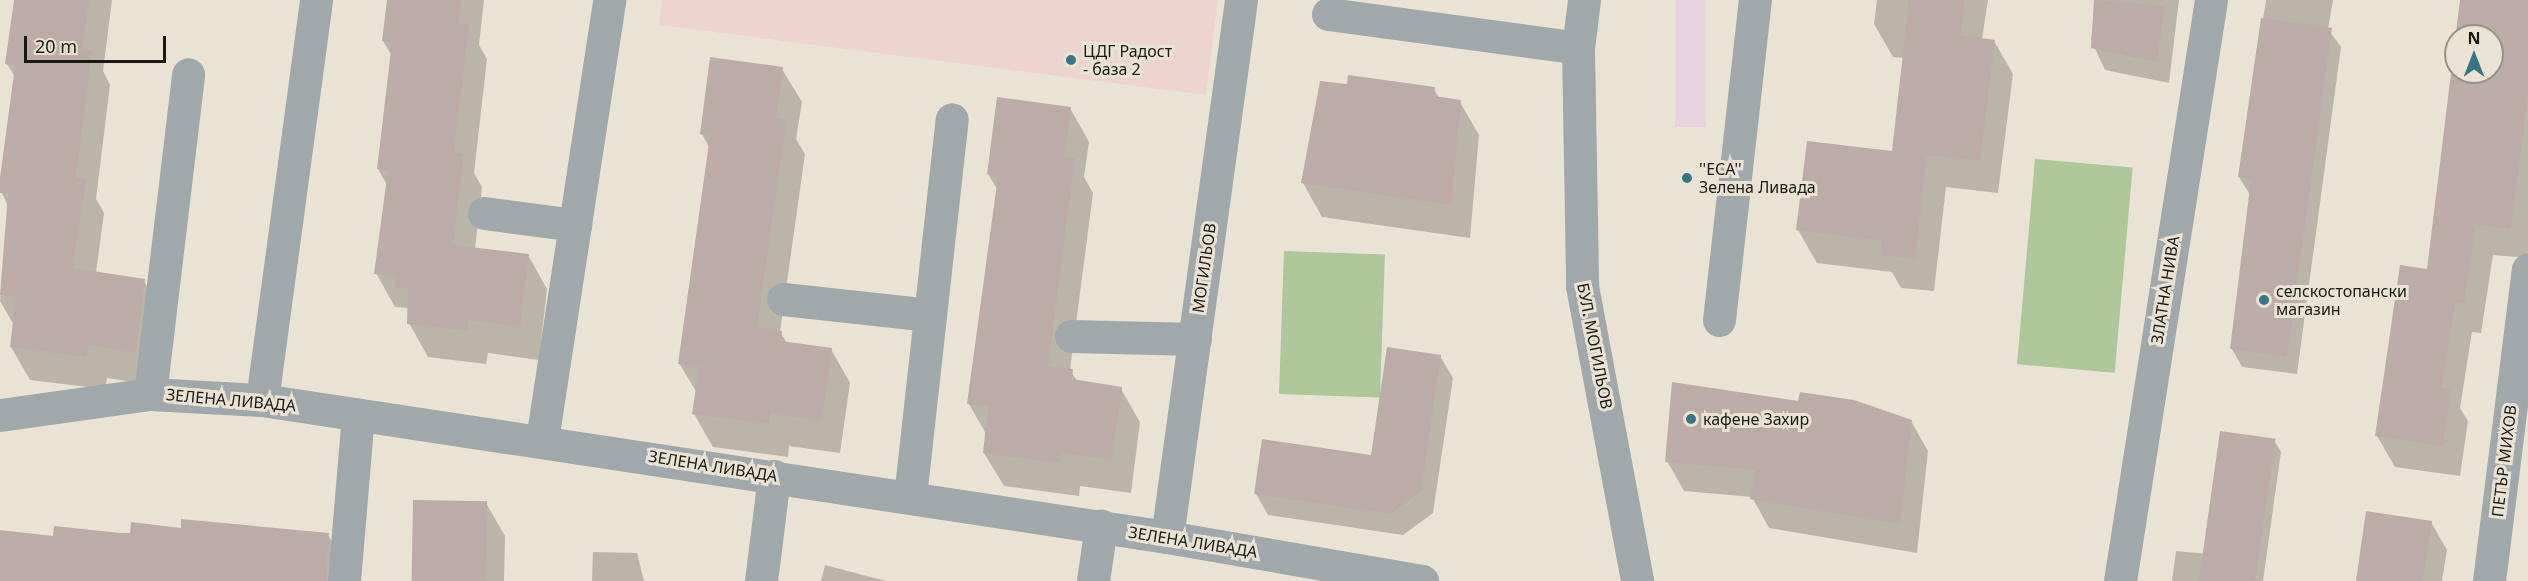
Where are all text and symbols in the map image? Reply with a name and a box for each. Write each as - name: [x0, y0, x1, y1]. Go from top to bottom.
- scale bar: [27, 24, 170, 62]
- north arrow: [2444, 24, 2504, 84]
- text: N: [2467, 27, 2481, 49]
- text: 20 m: [35, 34, 77, 58]
- place label: ЦДГ Радост - база 2: [1083, 41, 1172, 79]
- marker: ЦДГ Радост - база 2: [1064, 53, 1078, 67]
- place label: ''ЕСА'' Зелена Ливада: [1699, 159, 1816, 197]
- marker: ''ЕСА'' Зелена Ливада: [1680, 171, 1694, 185]
- street label: МОГИЛЬОВ: [1188, 222, 1220, 314]
- street label: ЗЛАТНА НИВА: [2147, 235, 2183, 345]
- street label: БУЛ. МОГИЛЬОВ: [1573, 281, 1617, 411]
- place label: селскостопански магазин: [2276, 281, 2407, 319]
- marker: селскостопански магазин: [2257, 293, 2271, 307]
- street label: ЗЕЛЕНА ЛИВАДА: [165, 385, 297, 415]
- street label: ПЕТЪР МИХОВ: [2488, 404, 2520, 518]
- place label: кафене Захир: [1703, 409, 1809, 429]
- marker: кафене Захир: [1684, 412, 1698, 426]
- street label: ЗЕЛЕНА ЛИВАДА: [647, 446, 779, 486]
- street label: ЗЕЛЕНА ЛИВАДА: [1127, 522, 1259, 562]

